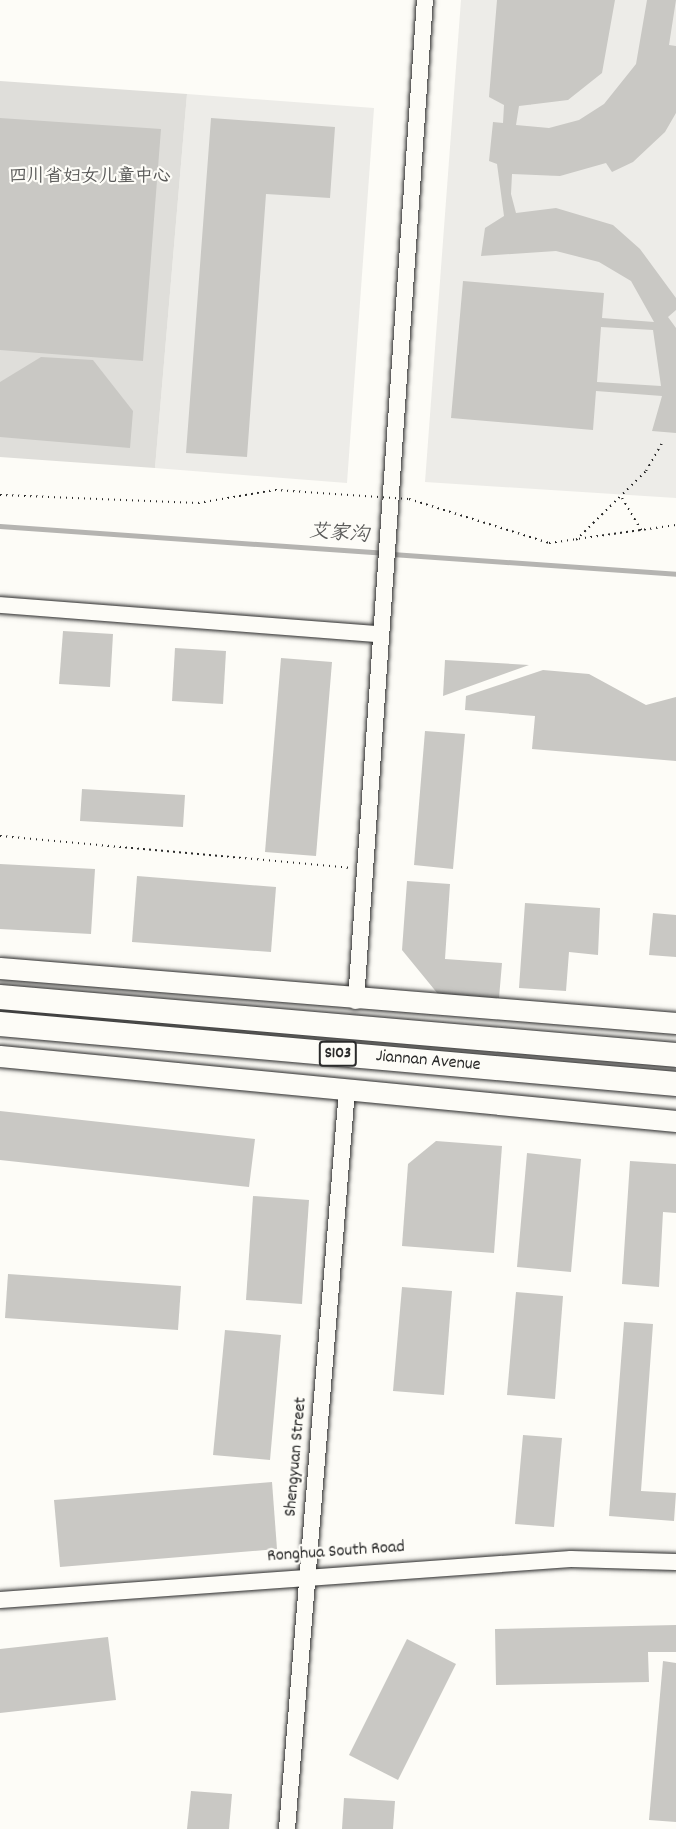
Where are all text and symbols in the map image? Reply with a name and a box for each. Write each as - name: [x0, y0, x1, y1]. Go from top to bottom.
- park label: 四川省妇女儿童中心: [9, 167, 171, 189]
- water label: 艾家沟: [308, 521, 370, 549]
- road number: S103: [318, 1041, 358, 1067]
- street label: Jiannan Avenue: [375, 1047, 481, 1077]
- street label: Shengyuan Street: [281, 1396, 313, 1518]
- street label: Ronghua South Road: [266, 1537, 406, 1569]

